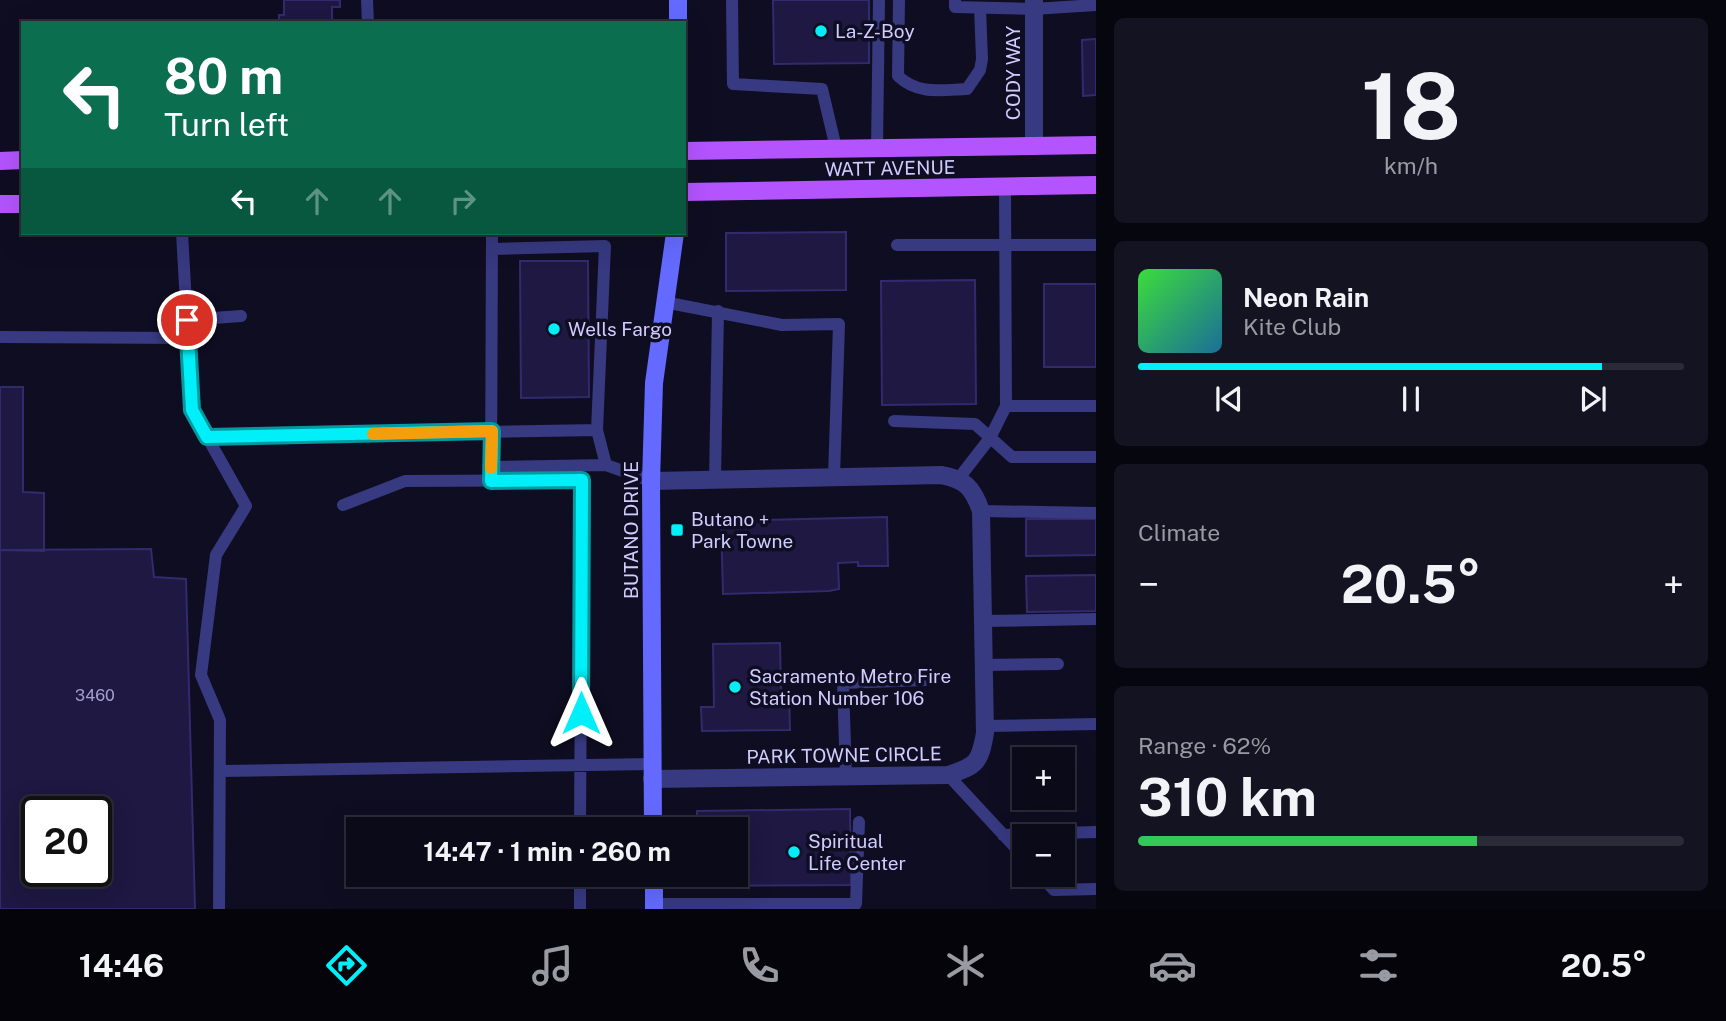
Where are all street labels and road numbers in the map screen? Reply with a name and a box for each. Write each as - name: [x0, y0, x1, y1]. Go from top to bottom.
- street label: CODY WAY: [1002, 25, 1024, 120]
- street label: WATT AVENUE: [824, 156, 956, 180]
- street label: BUTANO DRIVE: [620, 461, 642, 599]
- street label: PARK TOWNE CIRCLE: [746, 742, 942, 768]

